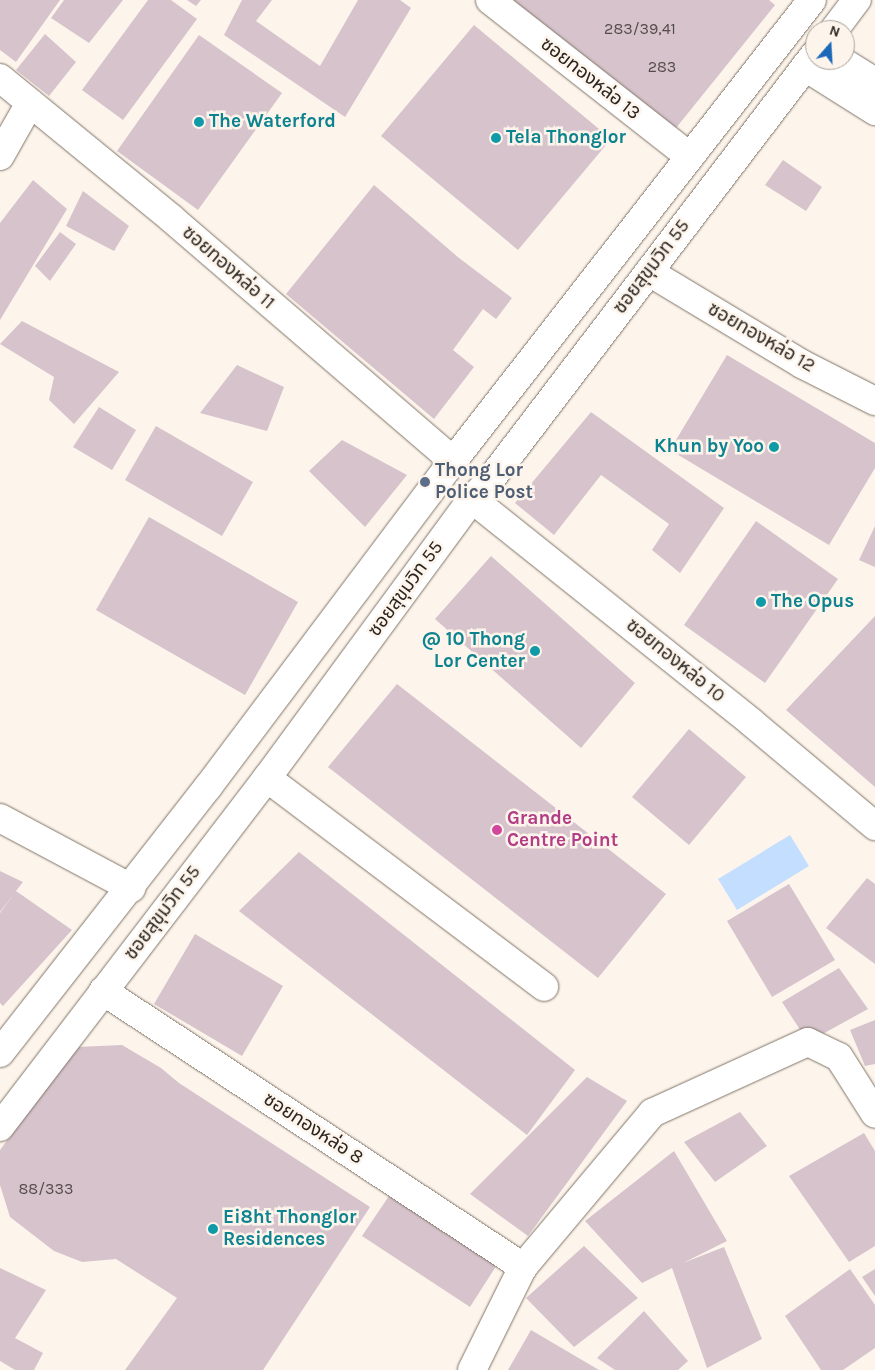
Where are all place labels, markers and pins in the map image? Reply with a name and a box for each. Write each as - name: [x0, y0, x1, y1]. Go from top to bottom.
- place label: The Waterford: [209, 111, 336, 133]
- marker: The Waterford: [193, 116, 205, 128]
- place label: Tela Thonglor: [506, 127, 626, 149]
- marker: Tela Thonglor: [490, 132, 502, 144]
- place label: Khun by Yoo: [654, 436, 764, 458]
- marker: Khun by Yoo: [768, 441, 780, 453]
- place label: Thong Lor Police Post: [435, 460, 533, 504]
- marker: Thong Lor Police Post: [419, 476, 431, 488]
- place label: The Opus: [771, 591, 854, 613]
- marker: The Opus: [755, 596, 767, 608]
- place label: @ 10 Thong Lor Center: [422, 629, 525, 673]
- marker: @ 10 Thong Lor Center: [529, 645, 541, 657]
- place label: Grande Centre Point: [507, 808, 618, 852]
- marker: Grande Centre Point: [491, 824, 503, 836]
- place label: Ei8ht Thonglor Residences: [223, 1207, 356, 1251]
- marker: Ei8ht Thonglor Residences: [207, 1223, 219, 1235]

